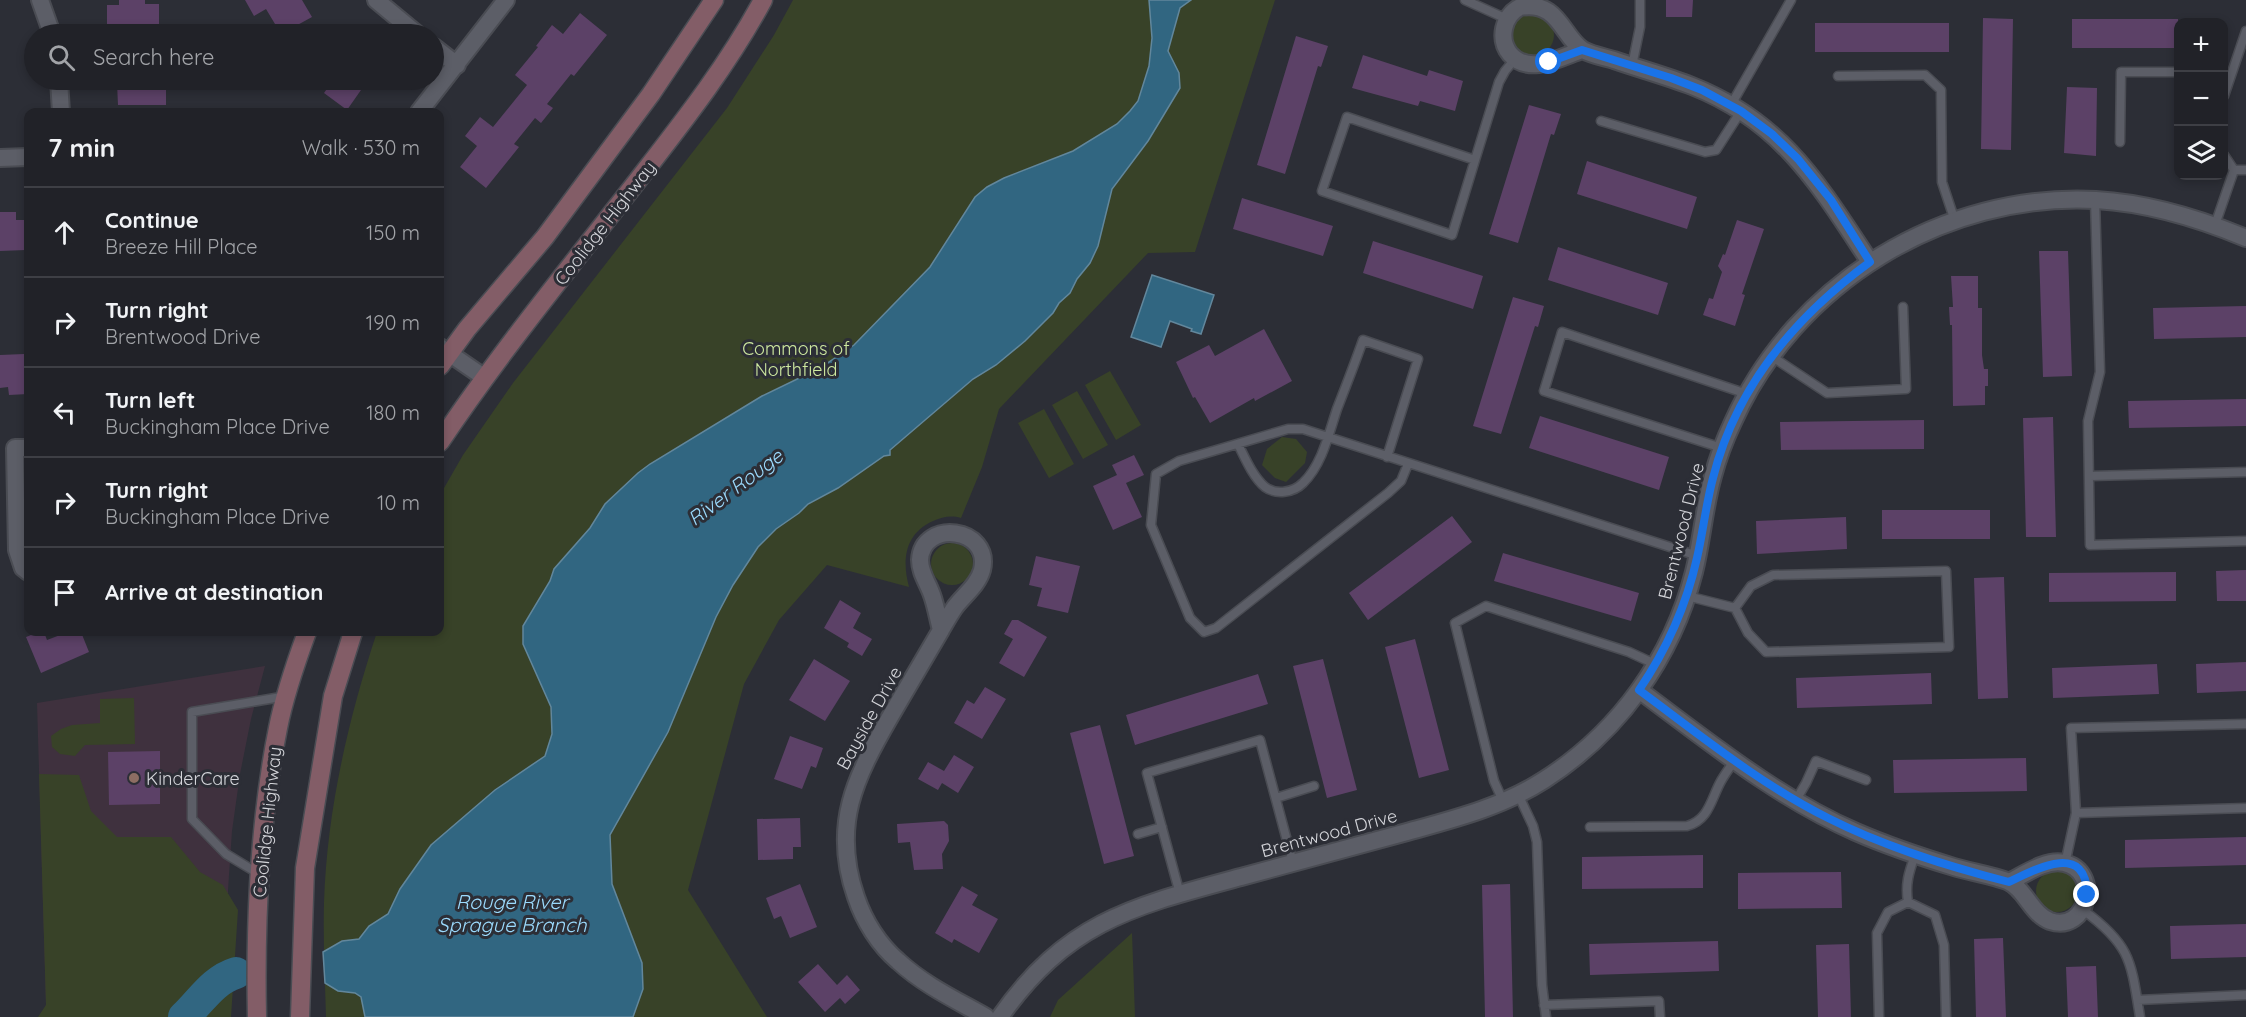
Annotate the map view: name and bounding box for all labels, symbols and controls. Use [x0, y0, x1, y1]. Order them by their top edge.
map controls [2174, 18, 2228, 180]
button: + [2174, 18, 2228, 72]
search box [24, 24, 444, 90]
icon: search [45, 41, 78, 74]
text: Search here [93, 43, 214, 71]
route start [1535, 48, 1561, 74]
button: − [2174, 72, 2228, 126]
button: layers [2174, 126, 2228, 180]
text: 7 min [48, 131, 115, 164]
text: Walk · 530 m [302, 135, 420, 160]
street label: Coolidge Highway [549, 156, 661, 290]
text: Continue [105, 206, 199, 234]
icon: ahead [48, 216, 81, 249]
text: 150 m [366, 220, 420, 245]
text: Breeze Hill Place [105, 234, 258, 259]
text: Turn right [105, 296, 209, 324]
icon: right [48, 306, 81, 339]
text: 190 m [366, 310, 420, 335]
text: Brentwood Drive [105, 324, 261, 349]
park label: Commons of Northfield [742, 337, 850, 381]
text: Turn left [105, 386, 195, 414]
icon: left [48, 396, 81, 429]
text: 180 m [366, 400, 420, 425]
text: Buckingham Place Drive [105, 414, 330, 439]
water label: River Rouge [683, 443, 788, 531]
street label: Brentwood Drive [1653, 460, 1709, 602]
text: Turn right [105, 476, 209, 504]
icon: right [48, 486, 81, 519]
text: 10 m [377, 490, 420, 515]
text: Buckingham Place Drive [105, 504, 330, 529]
icon: arrive [48, 576, 81, 609]
text: Arrive at destination [105, 578, 323, 606]
street label: Bayside Drive [831, 662, 907, 774]
street label: Coolidge Highway [248, 746, 286, 898]
place label: KinderCare [146, 767, 240, 790]
marker: KinderCare [127, 771, 141, 785]
street label: Brentwood Drive [1258, 804, 1400, 862]
route end [2073, 881, 2099, 907]
water label: Rouge River Sprague Branch [437, 889, 587, 937]

